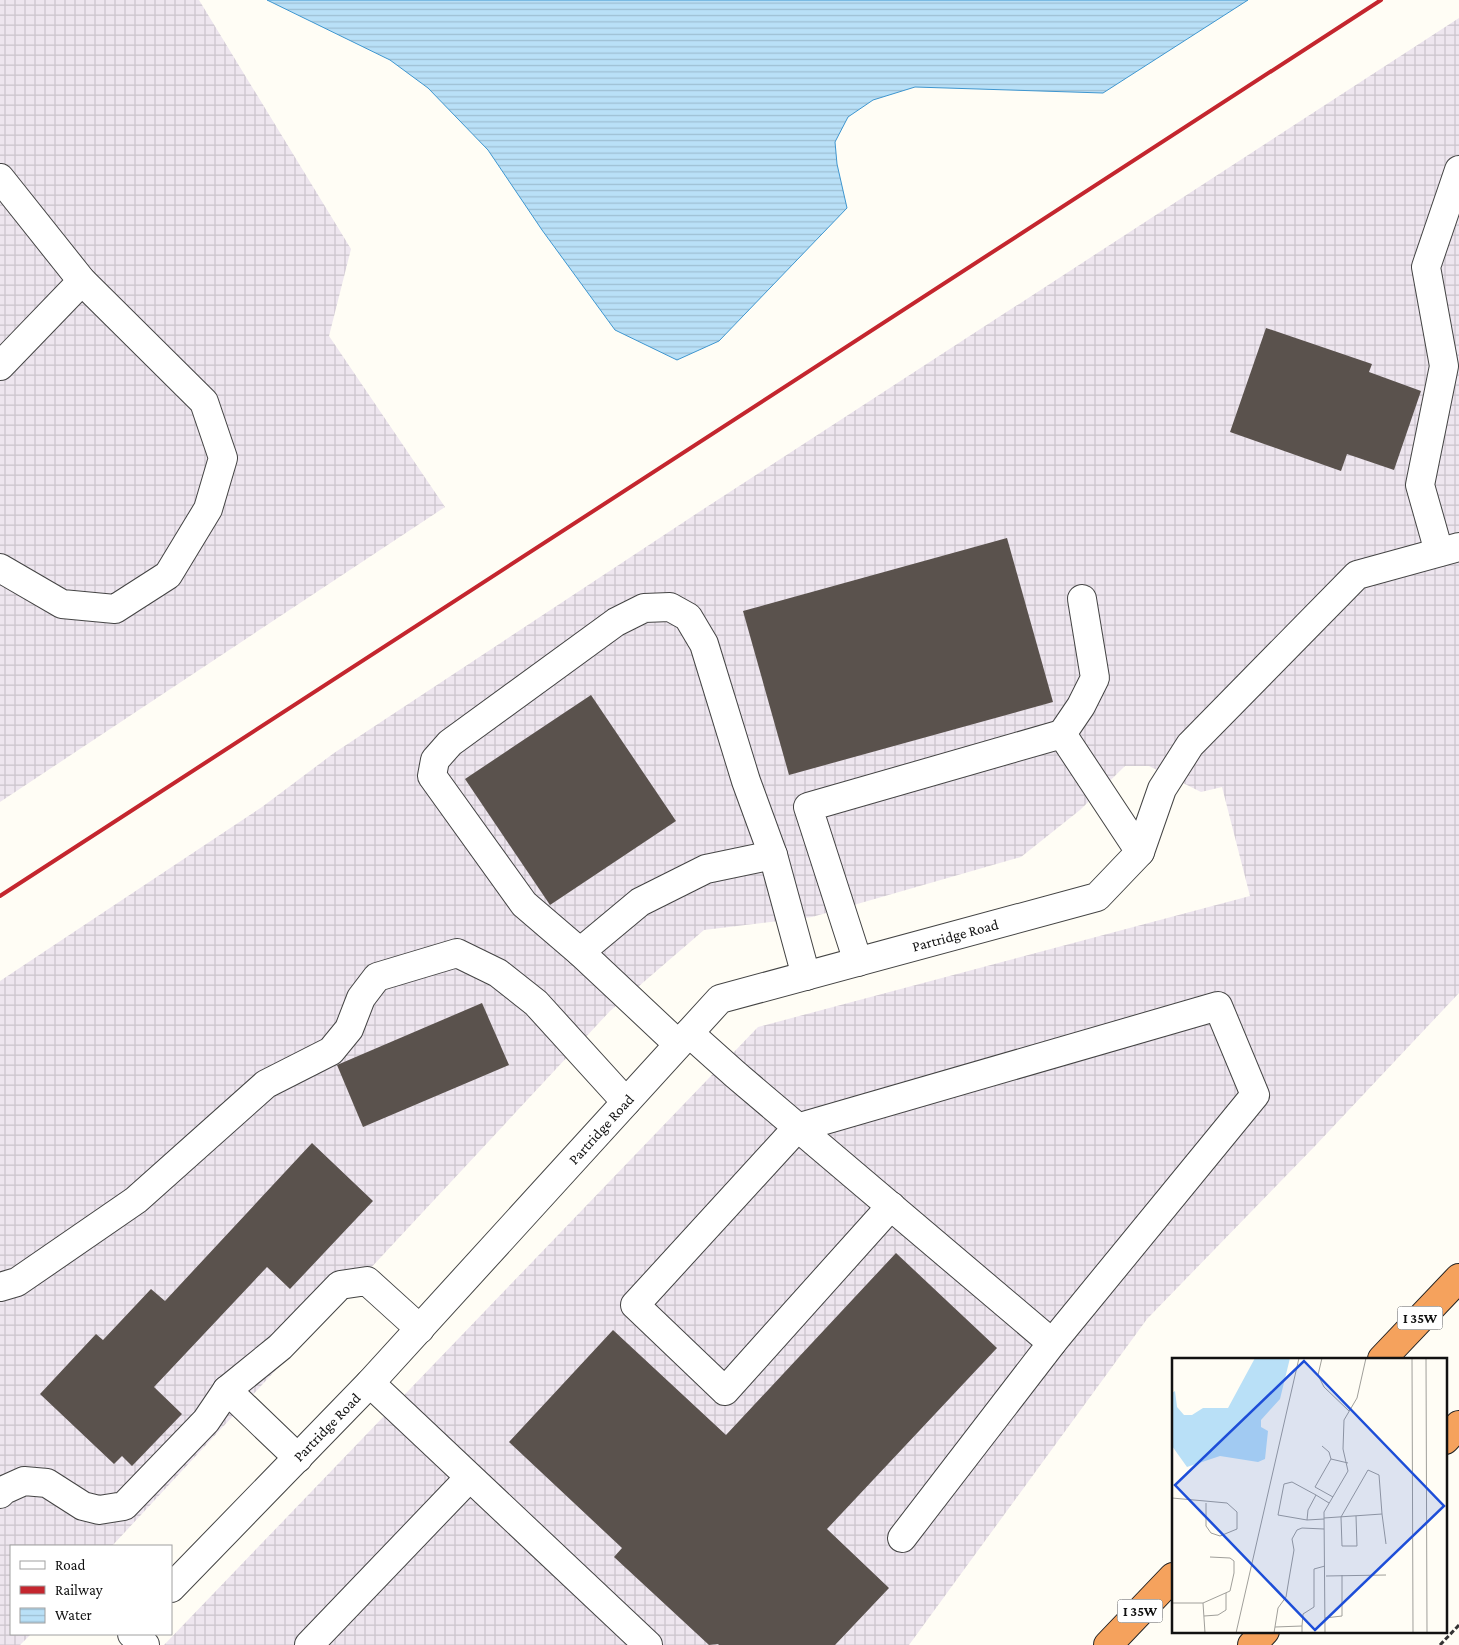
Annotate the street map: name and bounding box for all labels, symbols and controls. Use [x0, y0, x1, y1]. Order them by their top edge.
street label: Partridge Road [910, 916, 1000, 955]
street label: Partridge Road [565, 1091, 637, 1167]
road number: I 35W [1398, 1306, 1442, 1330]
inset map [1172, 1358, 1446, 1632]
street label: Partridge Road [290, 1390, 364, 1465]
legend [10, 1545, 172, 1635]
text: Road [55, 1557, 86, 1573]
text: Railway [55, 1582, 103, 1599]
road number: I 35W [1118, 1600, 1162, 1622]
text: Water [55, 1607, 92, 1623]

